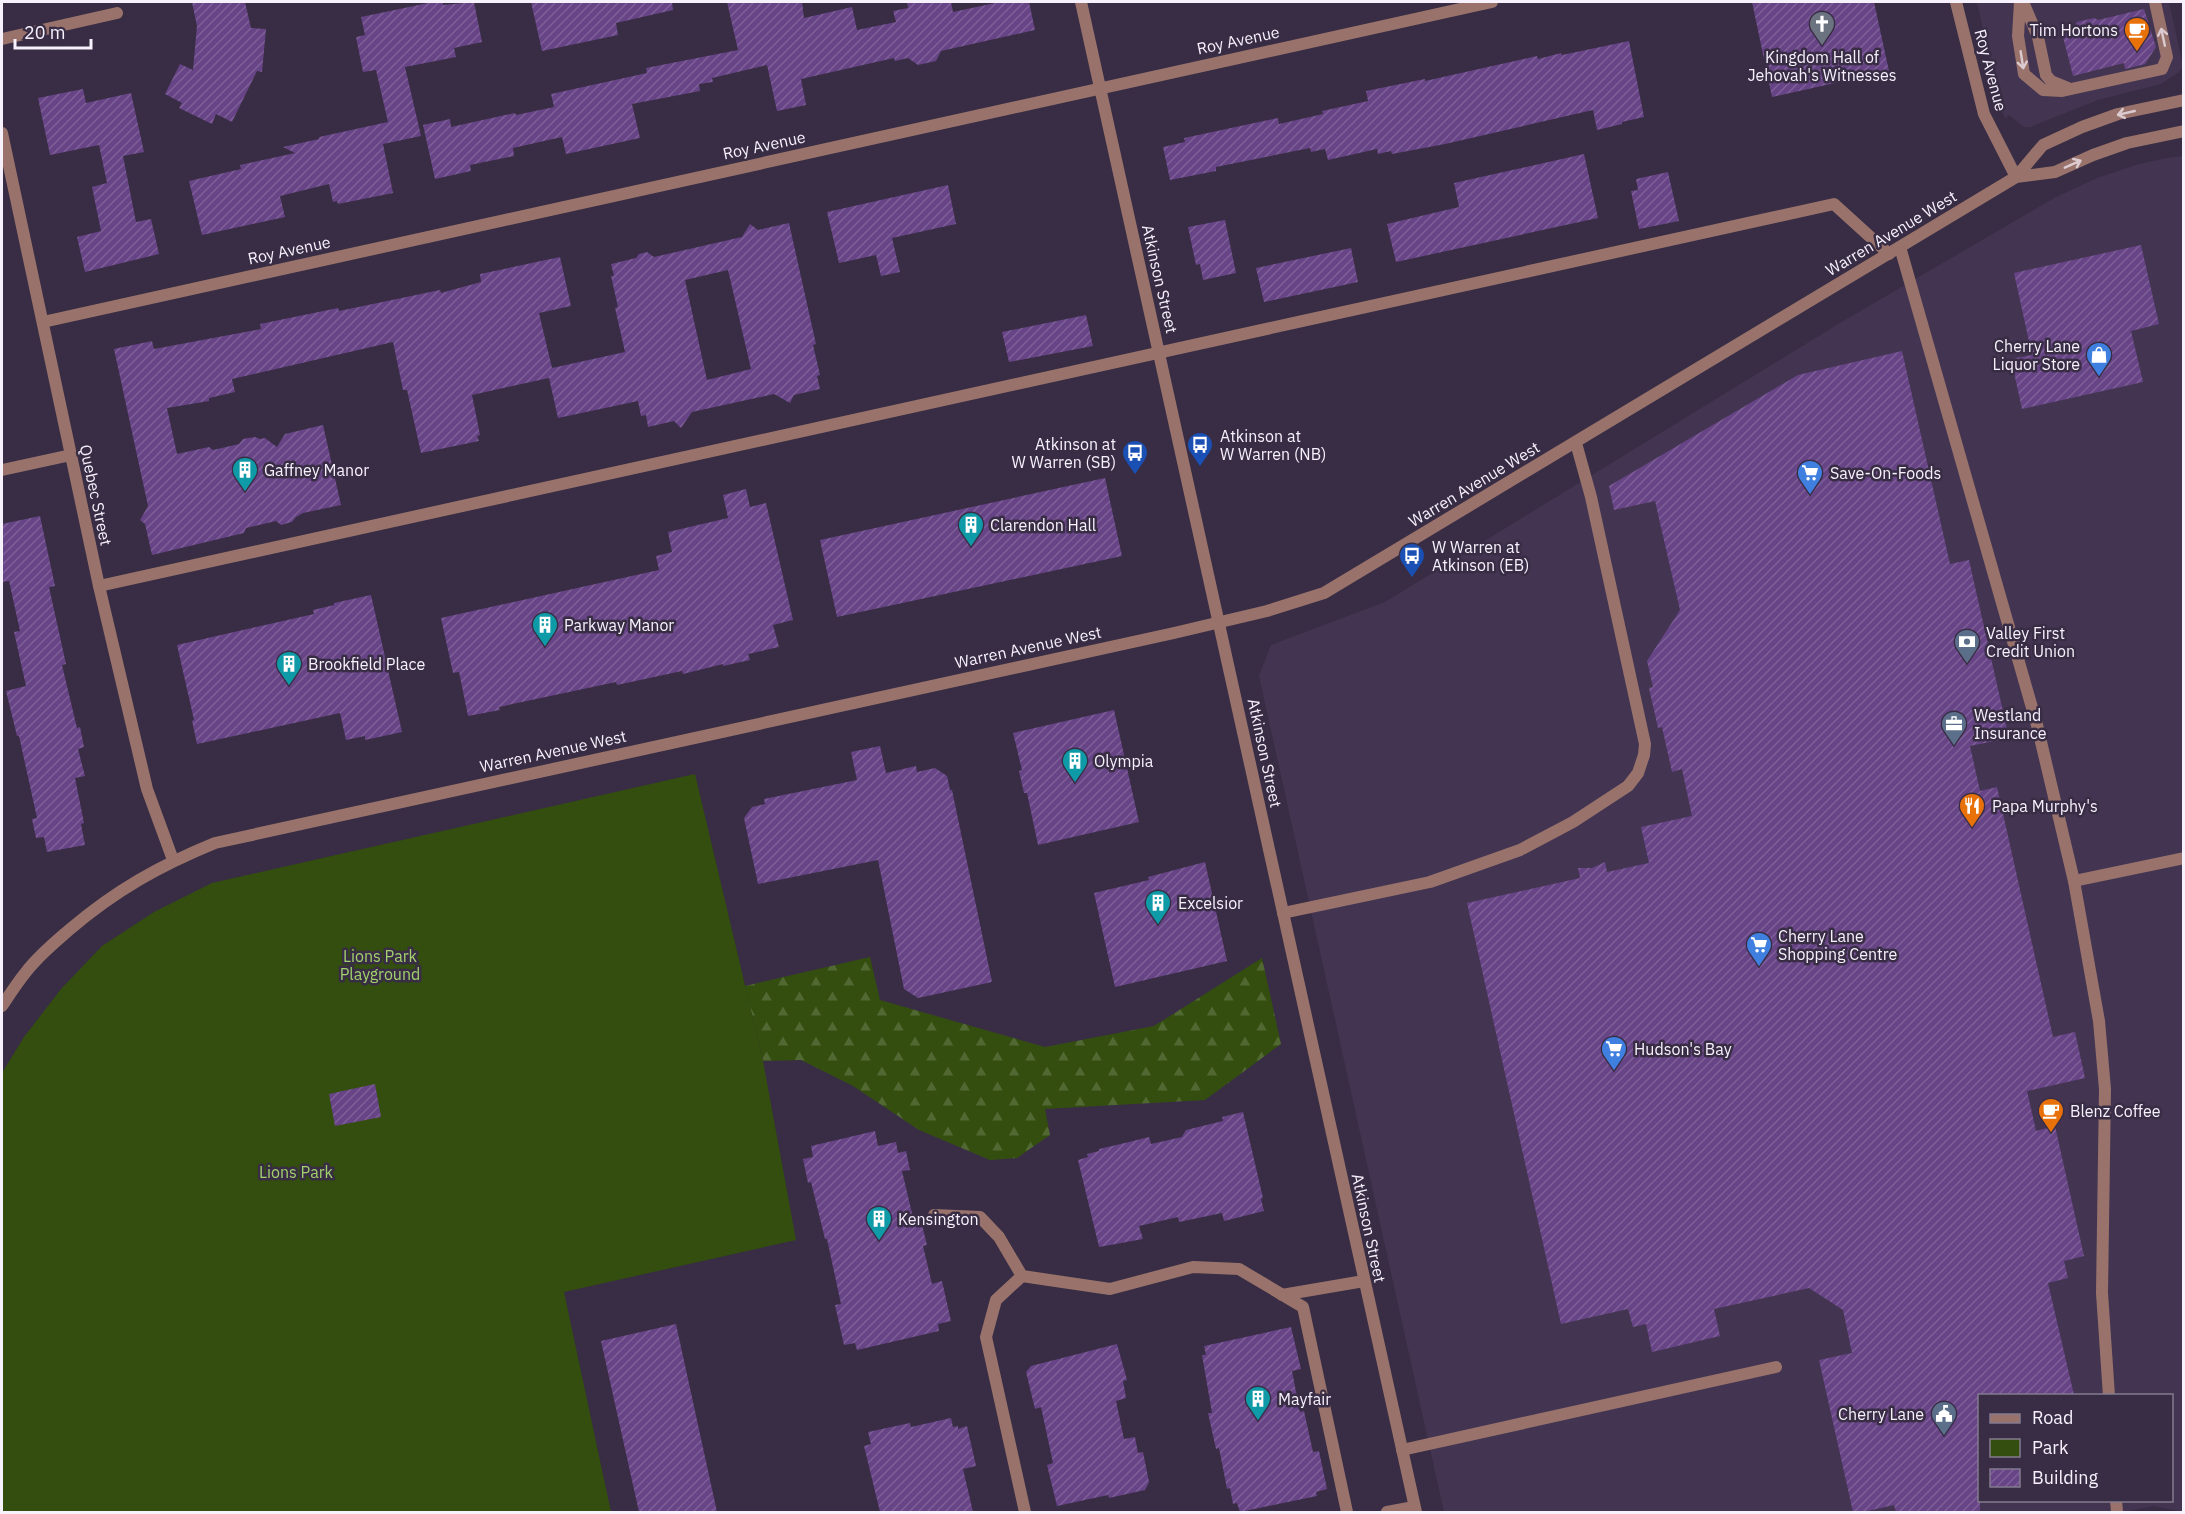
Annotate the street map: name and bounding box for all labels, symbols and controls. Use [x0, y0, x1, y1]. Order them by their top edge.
church icon: Kingdom Hall of Jehovah's Witnesses [1807, 9, 1837, 47]
scale bar [15, 12, 92, 50]
cafe icon: Tim Hortons [2122, 15, 2152, 53]
place label: Tim Hortons [2030, 20, 2118, 40]
text: 20 m [24, 21, 66, 44]
street label: Roy Avenue [1195, 21, 1281, 59]
street label: Roy Avenue [1970, 27, 2012, 113]
one-way arrow [2157, 27, 2168, 47]
place label: Kingdom Hall of Jehovah's Witnesses [1747, 47, 1897, 85]
one-way arrow [2016, 49, 2027, 69]
one-way arrow [2117, 107, 2136, 119]
street label: Roy Avenue [721, 126, 807, 164]
one-way arrow [2063, 158, 2082, 169]
street label: Warren Avenue West [1822, 186, 1960, 280]
street label: Atkinson Street [1138, 223, 1182, 335]
street label: Roy Avenue [246, 231, 332, 269]
place label: Cherry Lane Liquor Store [1993, 336, 2080, 374]
shop icon: Cherry Lane Liquor Store [2084, 340, 2114, 378]
place label: Atkinson at W Warren (NB) [1220, 426, 1326, 464]
bus stop icon: Atkinson at W Warren (NB) [1185, 430, 1215, 468]
place label: Atkinson at W Warren (SB) [1012, 434, 1116, 472]
street label: Warren Avenue West [1405, 437, 1543, 531]
bus stop icon: Atkinson at W Warren (SB) [1120, 438, 1150, 476]
street label: Quebec Street [76, 443, 116, 547]
building icon: Gaffney Manor [230, 455, 260, 493]
supermarket icon: Save-On-Foods [1795, 458, 1825, 496]
place label: Gaffney Manor [264, 460, 369, 480]
place label: Save-On-Foods [1830, 463, 1941, 483]
building icon: Clarendon Hall [956, 510, 986, 548]
place label: Clarendon Hall [990, 515, 1096, 535]
place label: W Warren at Atkinson (EB) [1432, 537, 1529, 575]
bus stop icon: W Warren at Atkinson (EB) [1397, 541, 1427, 579]
building icon: Parkway Manor [530, 610, 560, 648]
place label: Parkway Manor [564, 615, 674, 635]
street label: Warren Avenue West [953, 622, 1103, 672]
place label: Valley First Credit Union [1986, 623, 2075, 661]
bank icon: Valley First Credit Union [1952, 627, 1982, 665]
building icon: Brookfield Place [274, 649, 304, 687]
place label: Brookfield Place [308, 654, 425, 674]
street label: Atkinson Street [1244, 697, 1286, 809]
place label: Westland Insurance [1974, 705, 2047, 743]
office icon: Westland Insurance [1939, 709, 1969, 747]
street label: Warren Avenue West [478, 726, 628, 776]
building icon: Olympia [1060, 746, 1090, 784]
place label: Olympia [1094, 751, 1154, 771]
restaurant icon: Papa Murphy's [1957, 791, 1987, 829]
place label: Papa Murphy's [1992, 796, 2098, 816]
building icon: Excelsior [1143, 888, 1173, 926]
place label: Excelsior [1178, 893, 1243, 913]
place label: Cherry Lane Shopping Centre [1778, 926, 1897, 964]
supermarket icon: Cherry Lane Shopping Centre [1744, 930, 1774, 968]
park label: Lions Park Playground [340, 946, 420, 984]
supermarket icon: Hudson's Bay [1599, 1034, 1629, 1072]
place label: Hudson's Bay [1634, 1039, 1732, 1059]
cafe icon: Blenz Coffee [2036, 1096, 2066, 1134]
place label: Blenz Coffee [2070, 1101, 2161, 1121]
park label: Lions Park [259, 1162, 334, 1182]
street label: Atkinson Street [1348, 1172, 1390, 1284]
building icon: Kensington [864, 1204, 894, 1242]
place label: Kensington [898, 1209, 979, 1229]
building icon: Mayfair [1243, 1384, 1273, 1422]
place label: Mayfair [1278, 1389, 1331, 1409]
legend [1978, 1394, 2173, 1502]
public building icon: Cherry Lane [1929, 1399, 1959, 1437]
place label: Cherry Lane [1838, 1404, 1924, 1424]
text: Road [2032, 1406, 2073, 1429]
text: Park [2032, 1436, 2069, 1459]
text: Building [2032, 1466, 2099, 1489]

